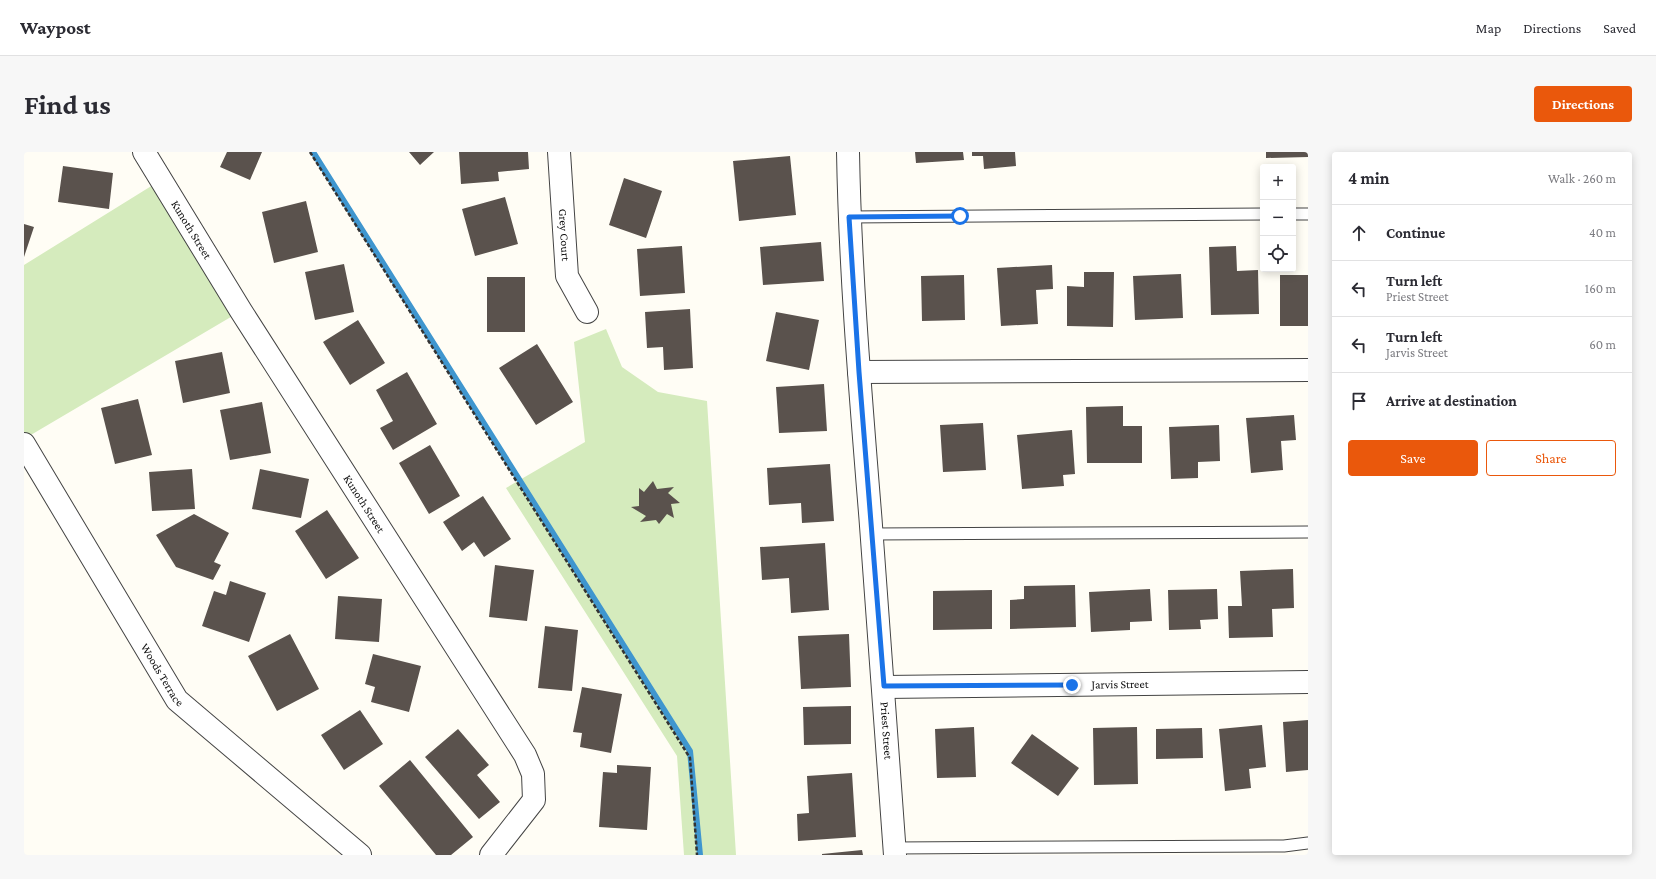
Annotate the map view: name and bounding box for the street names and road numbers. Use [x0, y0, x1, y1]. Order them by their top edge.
street label: Kunoth Street [168, 198, 215, 263]
street label: Grey Court [556, 208, 573, 262]
street label: Kunoth Street [340, 472, 389, 536]
street label: Woods Terrace [138, 641, 186, 709]
street label: Jarvis Street [1090, 677, 1150, 692]
street label: Priest Street [877, 701, 896, 761]

